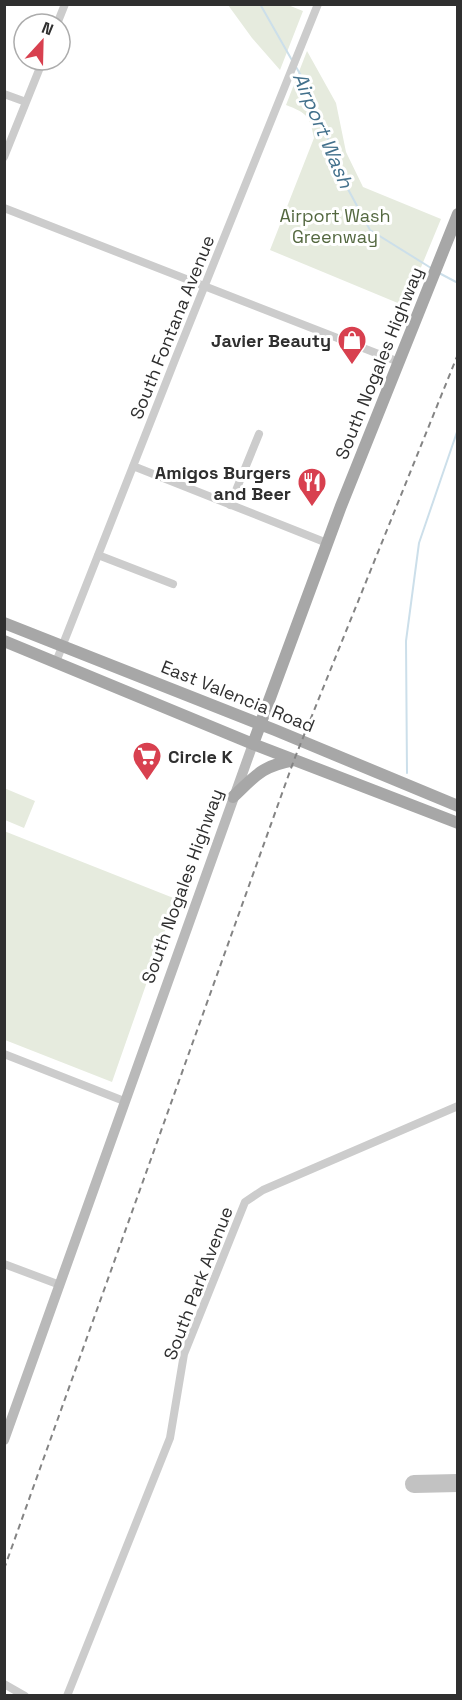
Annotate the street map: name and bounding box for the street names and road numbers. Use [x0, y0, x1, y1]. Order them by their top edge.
street label: South Fontana Avenue [125, 232, 219, 422]
street label: South Nogales Highway [330, 263, 428, 463]
street label: East Valencia Road [158, 655, 318, 737]
street label: South Nogales Highway [136, 786, 228, 986]
street label: South Park Avenue [158, 1203, 238, 1363]

